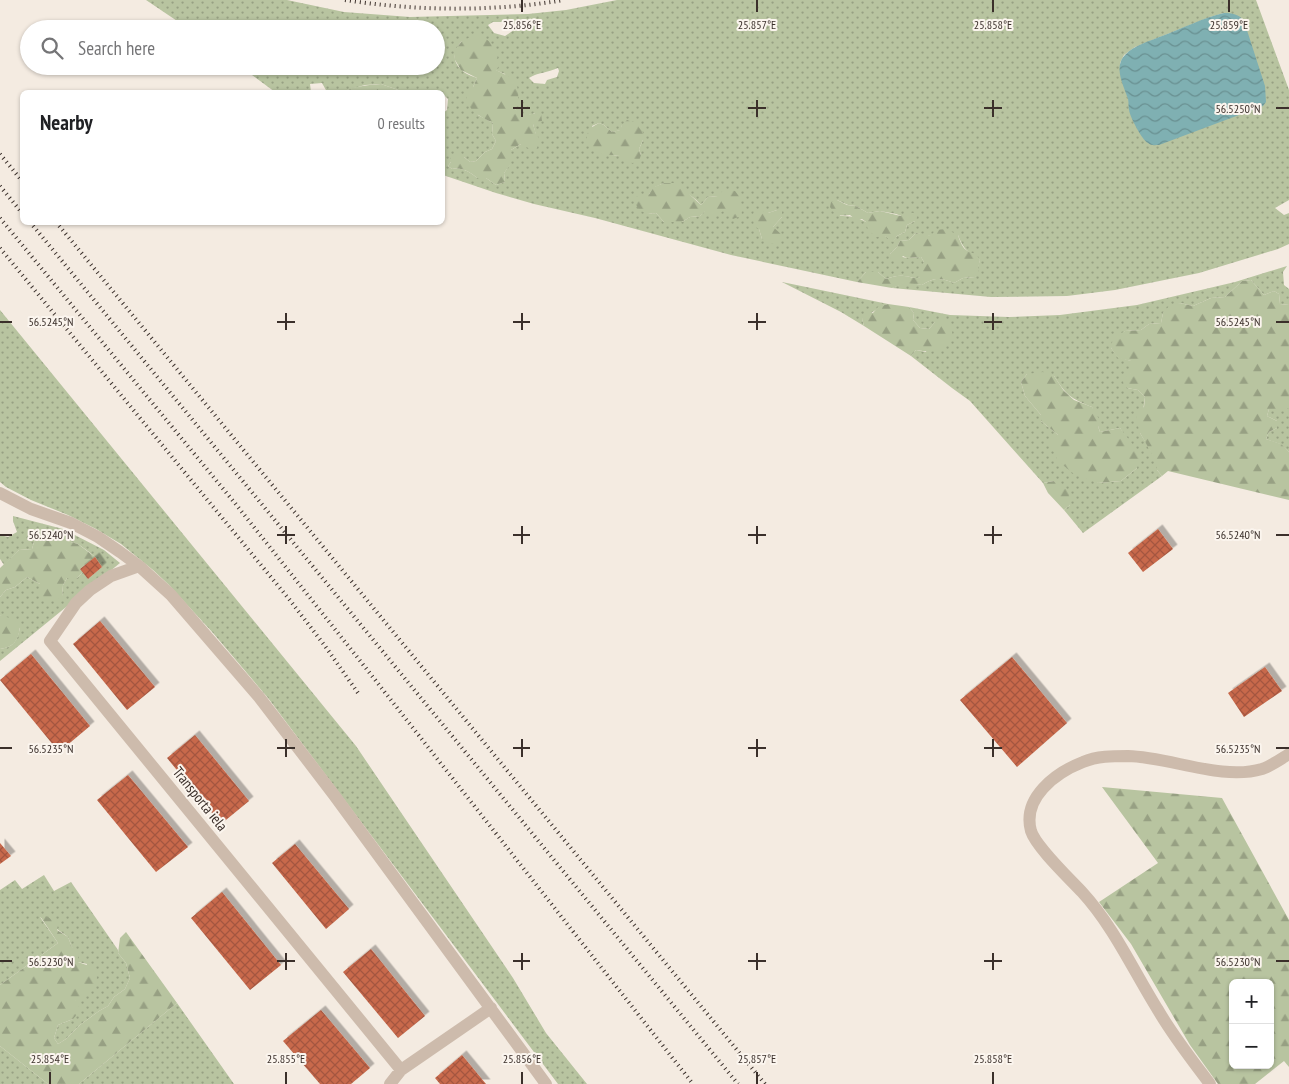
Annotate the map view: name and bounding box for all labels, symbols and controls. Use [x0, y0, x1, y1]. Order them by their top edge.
text: 25.856°E [503, 17, 541, 32]
text: 25.857°E [738, 17, 776, 32]
text: 25.858°E [974, 17, 1012, 32]
text: 25.859°E [1210, 17, 1248, 32]
search box [20, 20, 445, 75]
icon: search [38, 34, 66, 62]
text: Search here [78, 36, 155, 60]
text: 56.5250°N [1215, 101, 1261, 116]
text: Nearby [40, 109, 93, 136]
text: 0 results [378, 113, 425, 133]
text: 56.5245°N [28, 314, 74, 329]
text: 56.5245°N [1215, 314, 1261, 329]
text: 56.5240°N [28, 527, 74, 542]
text: 56.5240°N [1215, 527, 1261, 542]
text: 56.5235°N [28, 741, 74, 756]
text: 56.5235°N [1215, 741, 1261, 756]
street label: Transporta iela [169, 763, 232, 835]
text: 56.5230°N [28, 954, 74, 969]
text: 56.5230°N [1215, 954, 1261, 969]
map controls [1229, 979, 1274, 1069]
button: + [1229, 979, 1274, 1024]
button: − [1229, 1024, 1274, 1069]
text: 25.854°E [31, 1051, 69, 1066]
text: 25.855°E [267, 1051, 305, 1066]
text: 25.856°E [503, 1051, 541, 1066]
text: 25.857°E [738, 1051, 776, 1066]
text: 25.858°E [974, 1051, 1012, 1066]

